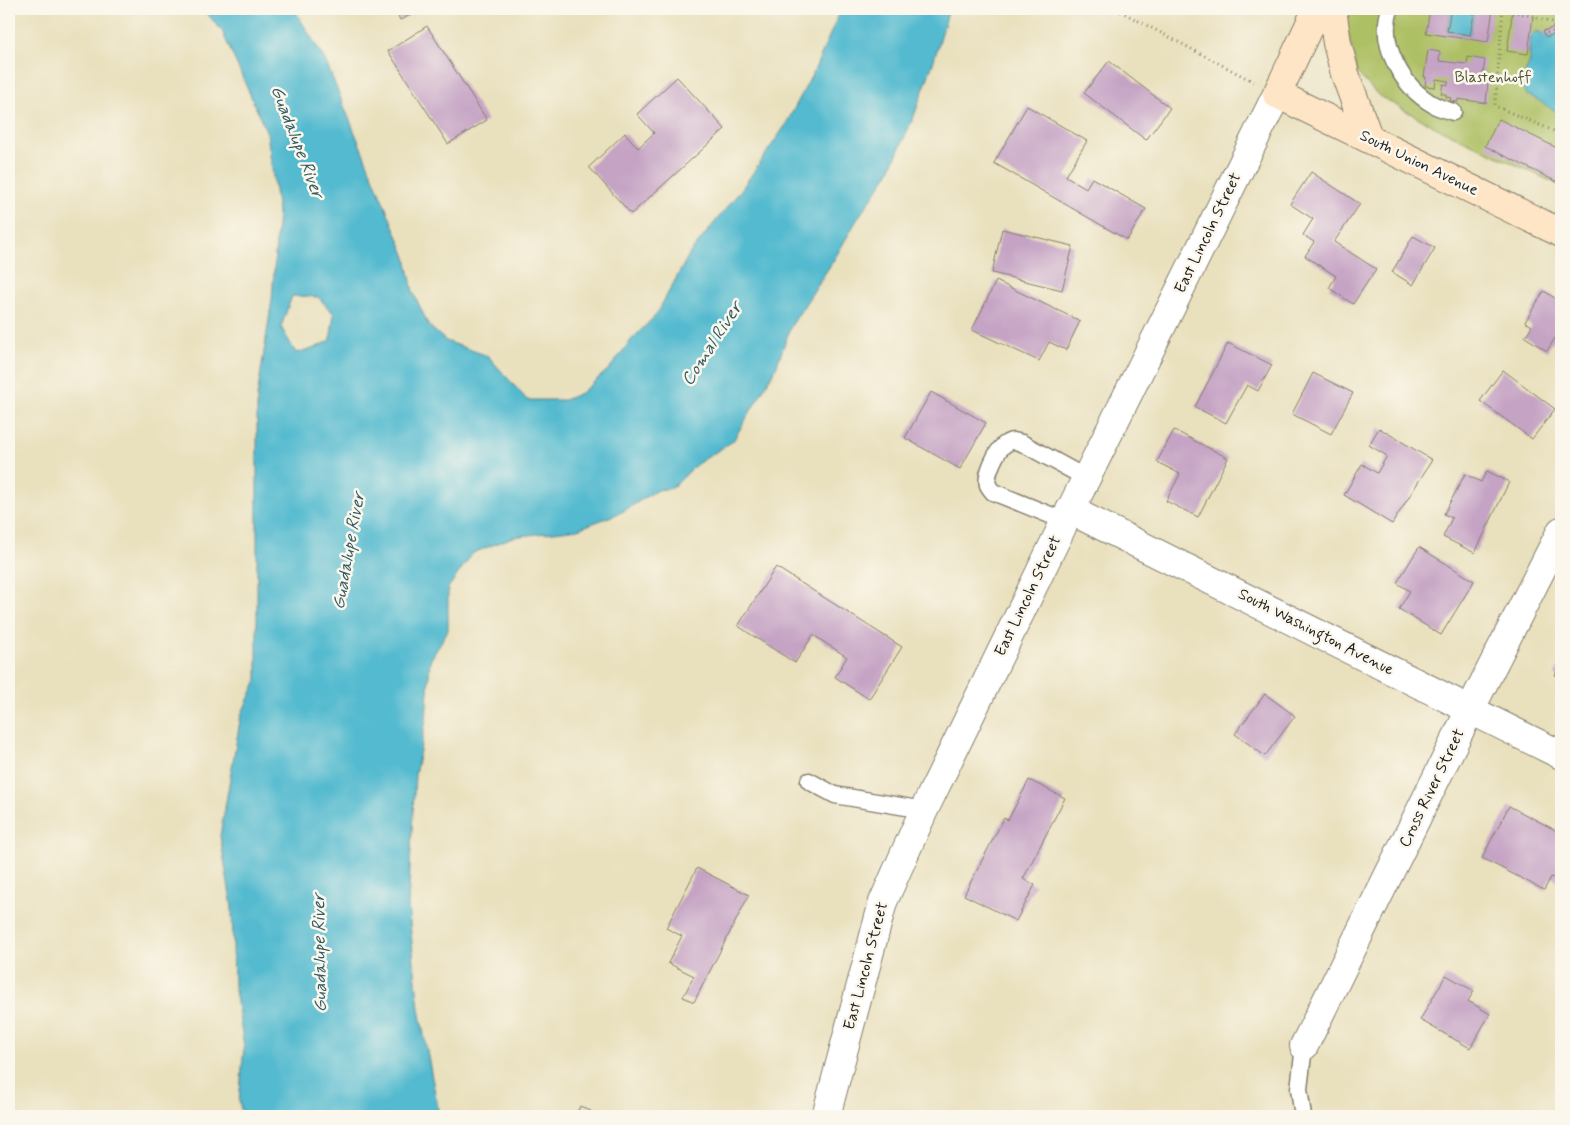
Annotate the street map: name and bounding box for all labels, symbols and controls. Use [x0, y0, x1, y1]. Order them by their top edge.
park label: Blastenhoff [1454, 67, 1532, 88]
water label: Guadalupe River [265, 82, 330, 204]
street label: South Union Avenue [1356, 125, 1482, 201]
street label: East Lincoln Street [1170, 169, 1247, 297]
water label: Comal River [676, 295, 750, 391]
water label: Guadalupe River [327, 488, 372, 612]
street label: East Lincoln Street [990, 532, 1067, 660]
street label: South Washington Avenue [1234, 584, 1398, 682]
street label: Cross River Street [1394, 725, 1470, 851]
water label: Guadalupe River [307, 891, 333, 1013]
street label: East Lincoln Street [839, 899, 893, 1032]

